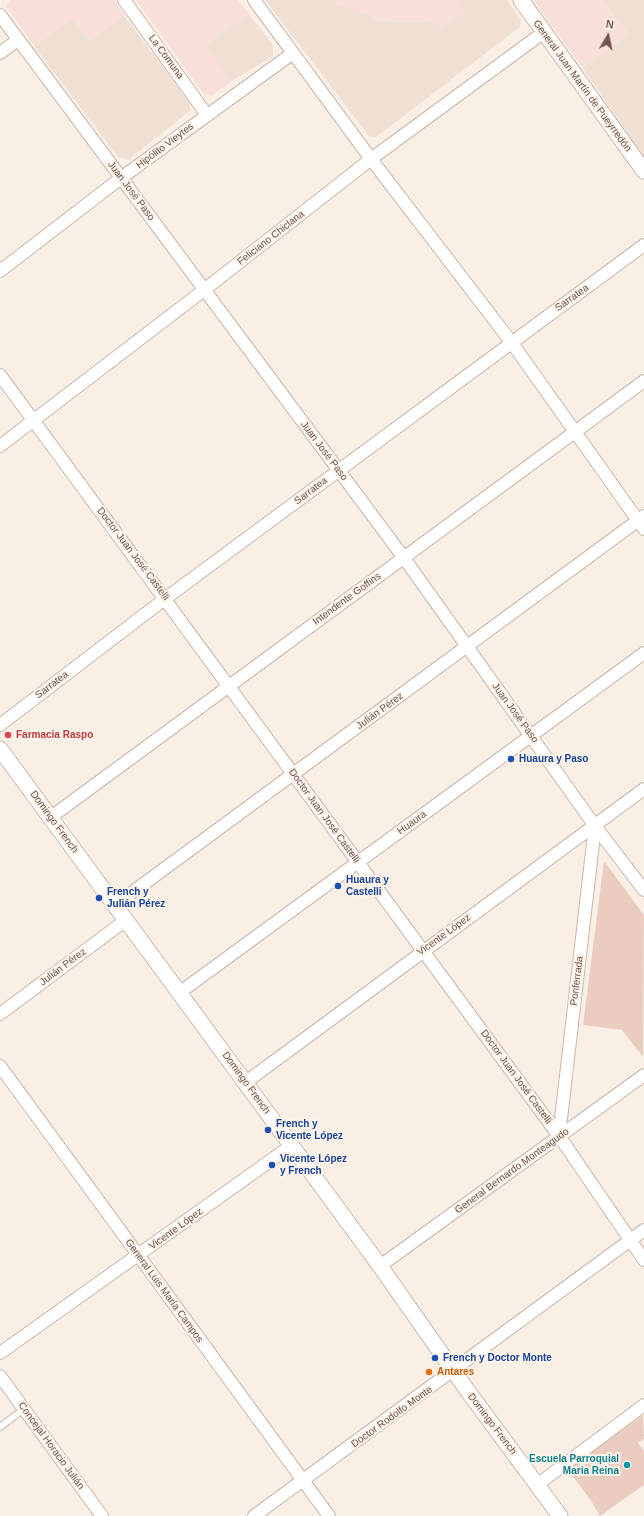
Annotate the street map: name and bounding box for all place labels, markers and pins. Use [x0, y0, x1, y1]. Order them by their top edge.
place label: Farmacia Raspo [16, 729, 93, 741]
marker: Farmacia Raspo [3, 730, 13, 740]
place label: Huaura y Paso [519, 753, 588, 765]
marker: Huaura y Paso [506, 754, 516, 764]
place label: Huaura y Castelli [346, 874, 389, 898]
marker: Huaura y Castelli [333, 881, 343, 891]
place label: French y Julián Pérez [107, 886, 165, 910]
marker: French y Julián Pérez [94, 893, 104, 903]
place label: French y Vicente López [276, 1118, 343, 1142]
marker: French y Vicente López [263, 1125, 273, 1135]
place label: Vicente López y French [280, 1153, 347, 1176]
marker: Vicente López y French [267, 1160, 277, 1170]
place label: French y Doctor Monte [443, 1352, 552, 1364]
marker: French y Doctor Monte [430, 1353, 440, 1363]
place label: Antares [437, 1366, 474, 1378]
marker: Antares [424, 1367, 434, 1377]
place label: Escuela Parroquial Maria Reina [529, 1453, 619, 1476]
marker: Escuela Parroquial Maria Reina [622, 1460, 632, 1470]

